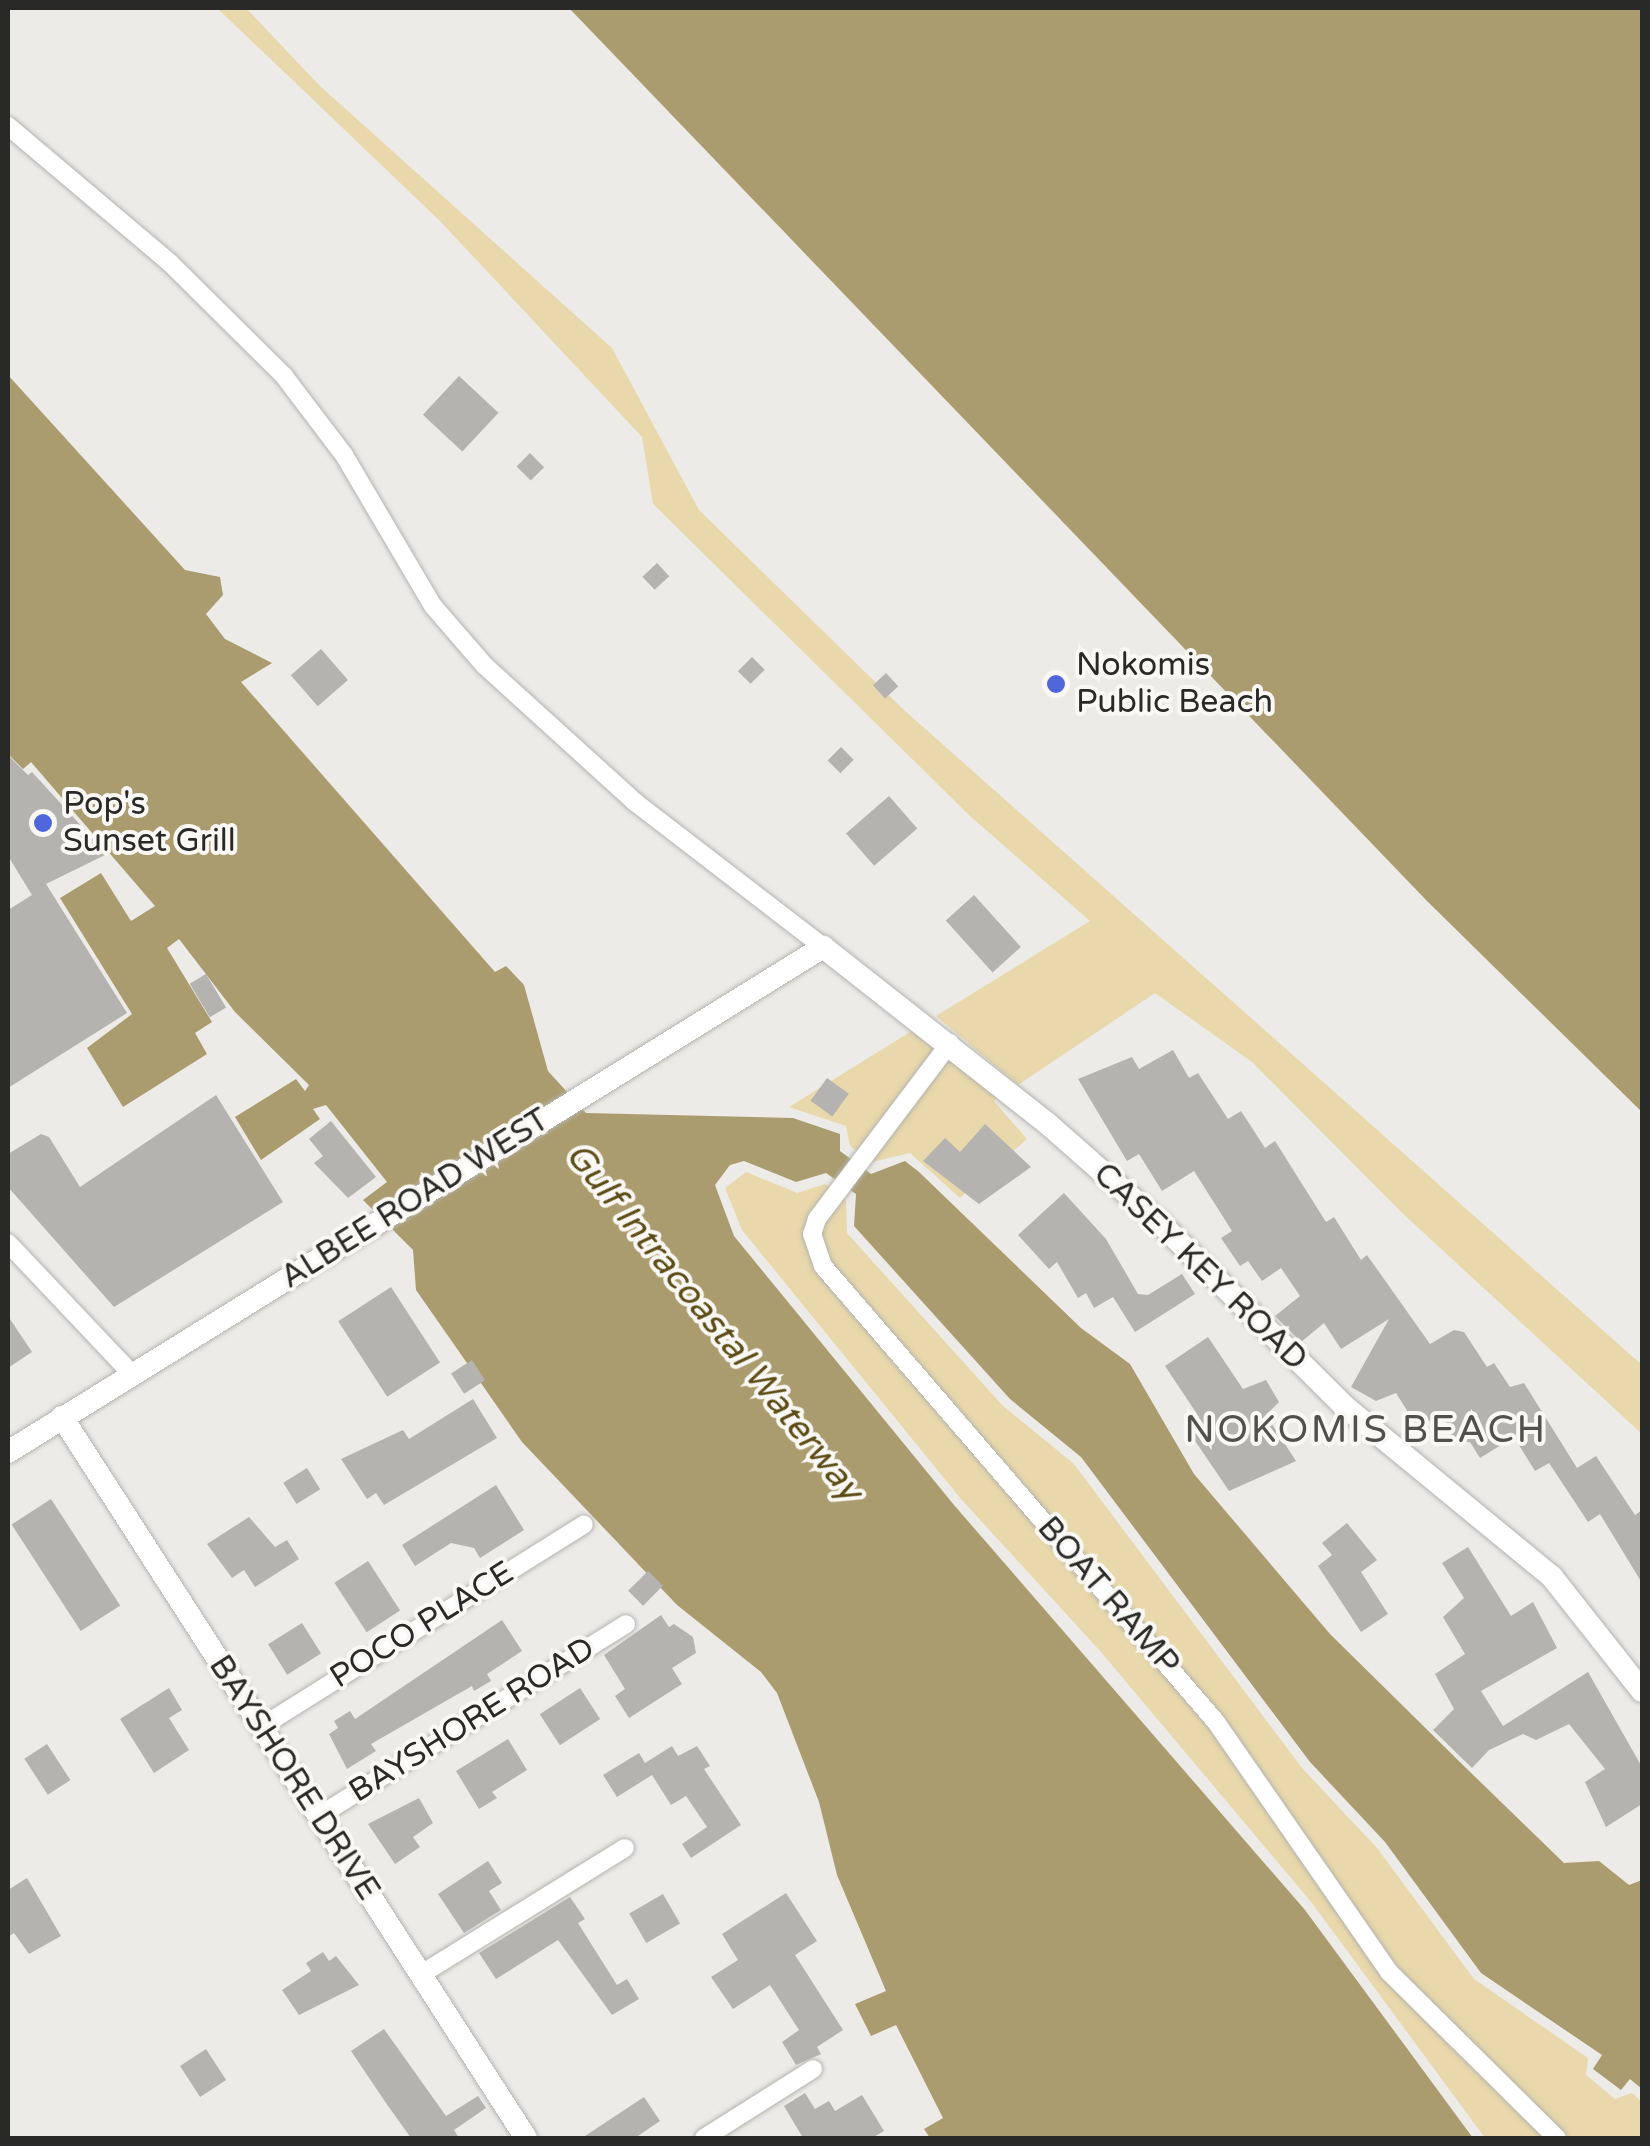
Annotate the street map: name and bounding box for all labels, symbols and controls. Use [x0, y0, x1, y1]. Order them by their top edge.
place label: Nokomis Public Beach [1076, 647, 1273, 722]
marker: Nokomis Public Beach [1045, 673, 1067, 695]
place label: Pop's Sunset Grill [63, 786, 236, 861]
marker: Pop's Sunset Grill [32, 812, 54, 834]
street label: ALBEE ROAD WEST [274, 1101, 556, 1297]
water label: Gulf Intracoastal Waterway [557, 1135, 871, 1509]
street label: CASEY KEY ROAD [1085, 1155, 1315, 1379]
district label: NOKOMIS BEACH [1184, 1408, 1548, 1454]
street label: BOAT RAMP [1029, 1509, 1187, 1683]
street label: POCO PLACE [323, 1553, 521, 1697]
street label: BAYSHORE ROAD [342, 1629, 602, 1811]
street label: BAYSHORE DRIVE [200, 1648, 388, 1908]

